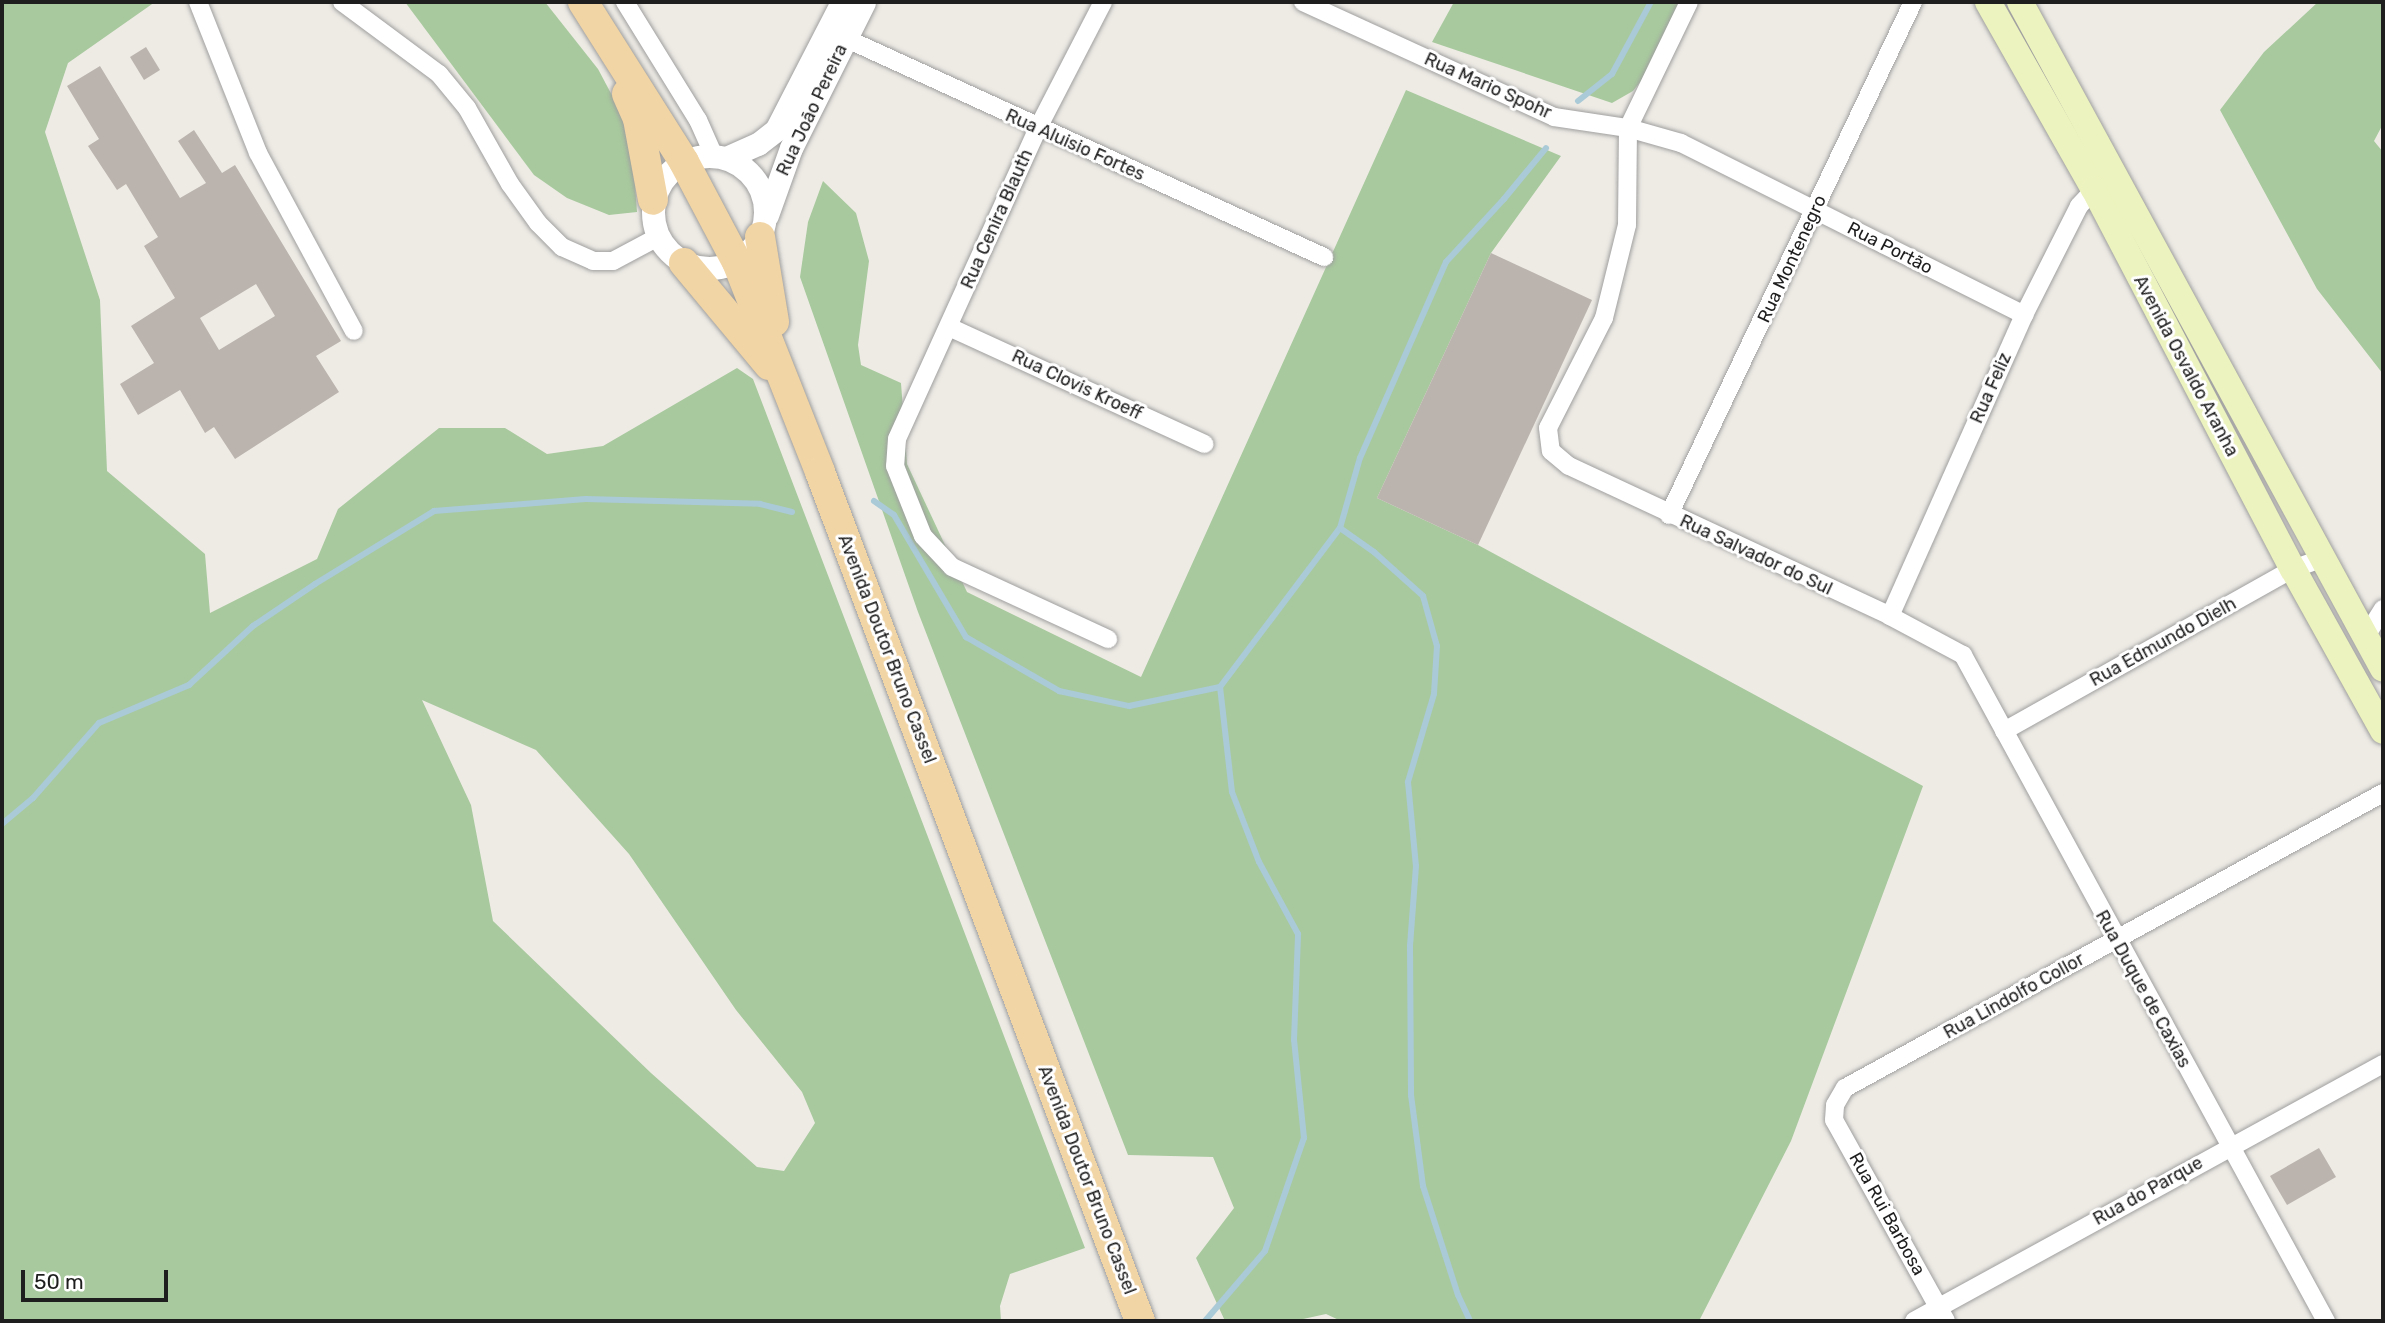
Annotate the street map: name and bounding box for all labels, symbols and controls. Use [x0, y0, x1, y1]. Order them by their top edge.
street label: Rua João Pereira [772, 41, 852, 179]
street label: Rua Mario Spohr [1421, 48, 1555, 124]
street label: Rua Aluisio Fortes [1002, 104, 1148, 186]
street label: Rua Cenira Blauth [957, 146, 1037, 292]
street label: Rua Montenegro [1753, 192, 1831, 326]
street label: Rua Portão [1844, 217, 1936, 279]
street label: Avenida Osvaldo Aranha [2129, 272, 2243, 460]
street label: Rua Clovis Kroeff [1008, 345, 1146, 425]
street label: Rua Feliz [1966, 349, 2016, 427]
street label: Rua Salvador do Sul [1676, 510, 1836, 600]
street label: Avenida Doutor Bruno Cassel [833, 531, 941, 767]
street label: Rua Edmundo Dielh [2086, 593, 2240, 691]
street label: Rua Duque de Caxias [2091, 907, 2195, 1071]
street label: Rua Lindolfo Collor [1940, 948, 2088, 1044]
street label: Avenida Doutor Bruno Cassel [1033, 1062, 1141, 1298]
street label: Rua Rui Barbosa [1844, 1149, 1930, 1279]
street label: Rua do Parque [2089, 1152, 2207, 1230]
scale bar [24, 1256, 172, 1300]
text: 50 m [34, 1269, 84, 1294]

